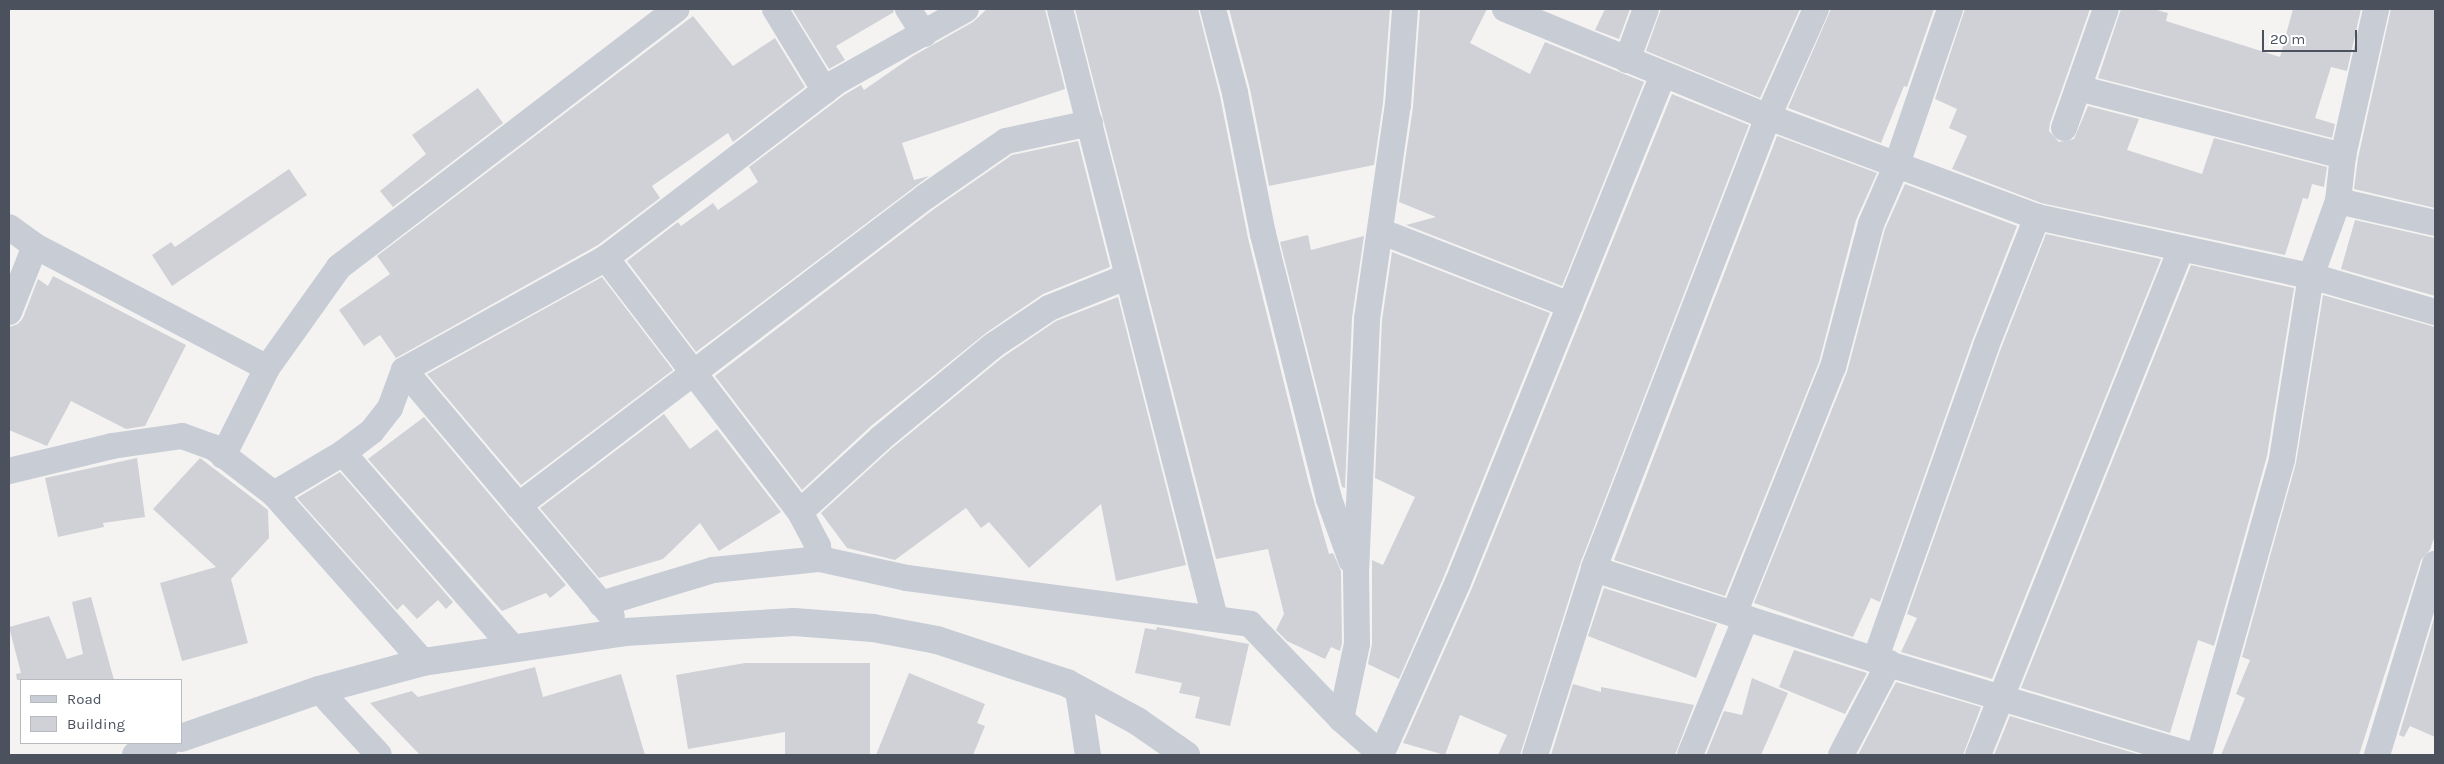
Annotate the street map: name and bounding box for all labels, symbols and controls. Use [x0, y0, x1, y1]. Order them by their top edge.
scale bar [2264, 20, 2359, 52]
text: 20 m [2270, 30, 2305, 48]
legend [20, 679, 182, 744]
text: Road [67, 690, 102, 708]
text: Building [67, 715, 125, 733]

